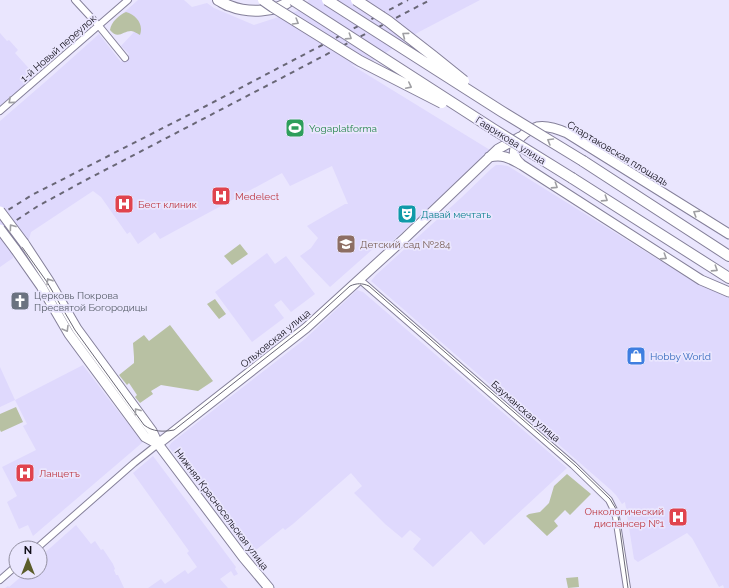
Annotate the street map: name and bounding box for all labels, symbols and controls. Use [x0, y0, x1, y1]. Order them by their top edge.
street label: 1-й Новый переулок [18, 13, 98, 84]
one-way arrow [292, 17, 299, 24]
one-way arrow [345, 32, 352, 39]
one-way arrow [403, 32, 410, 39]
one-way arrow [404, 81, 412, 89]
one-way arrow [8, 97, 16, 104]
street label: Гаврикова улица [474, 114, 548, 166]
sports icon: Yogaplatforma [284, 117, 306, 139]
street label: Спартаковская площадь [565, 119, 670, 188]
place label: Yogaplatforma [309, 123, 377, 134]
one-way arrow [547, 138, 554, 145]
one-way arrow [551, 181, 558, 189]
hospital icon: Medelect [210, 185, 232, 207]
place label: Medelect [235, 191, 280, 202]
hospital icon: Бест клиник [113, 193, 135, 215]
one-way arrow [601, 194, 608, 202]
place label: Бест клиник [138, 199, 197, 210]
theatre icon: Давай мечтать [396, 203, 418, 225]
place label: Давай мечтать [421, 209, 491, 220]
one-way arrow [693, 211, 700, 218]
one-way arrow [10, 225, 17, 232]
school or university icon: Детский сад №284 [335, 233, 357, 255]
place label: Детский сад №284 [360, 239, 451, 250]
one-way arrow [660, 252, 667, 259]
one-way arrow [711, 264, 718, 272]
one-way arrow [46, 278, 53, 285]
church icon: Церковь Покрова Пресвятой Богородицы [9, 290, 31, 312]
place label: Церковь Покрова Пресвятой Богородицы [34, 290, 148, 313]
street label: Ольховская улица [238, 307, 312, 370]
one-way arrow [62, 325, 69, 332]
shop icon: Hobby World [625, 345, 647, 367]
place label: Hobby World [650, 351, 711, 362]
street label: Бауманская улица [489, 379, 562, 444]
one-way arrow [135, 409, 142, 416]
street label: Нижняя Красносельская улица [172, 447, 271, 572]
hospital icon: Ланцетъ [14, 462, 36, 484]
place label: Ланцетъ [39, 468, 80, 479]
place label: Онкологический диспансер №1 [585, 506, 665, 529]
hospital icon: Онкологический диспансер №1 [667, 506, 689, 528]
north arrow [8, 540, 48, 580]
text: N [24, 544, 32, 557]

